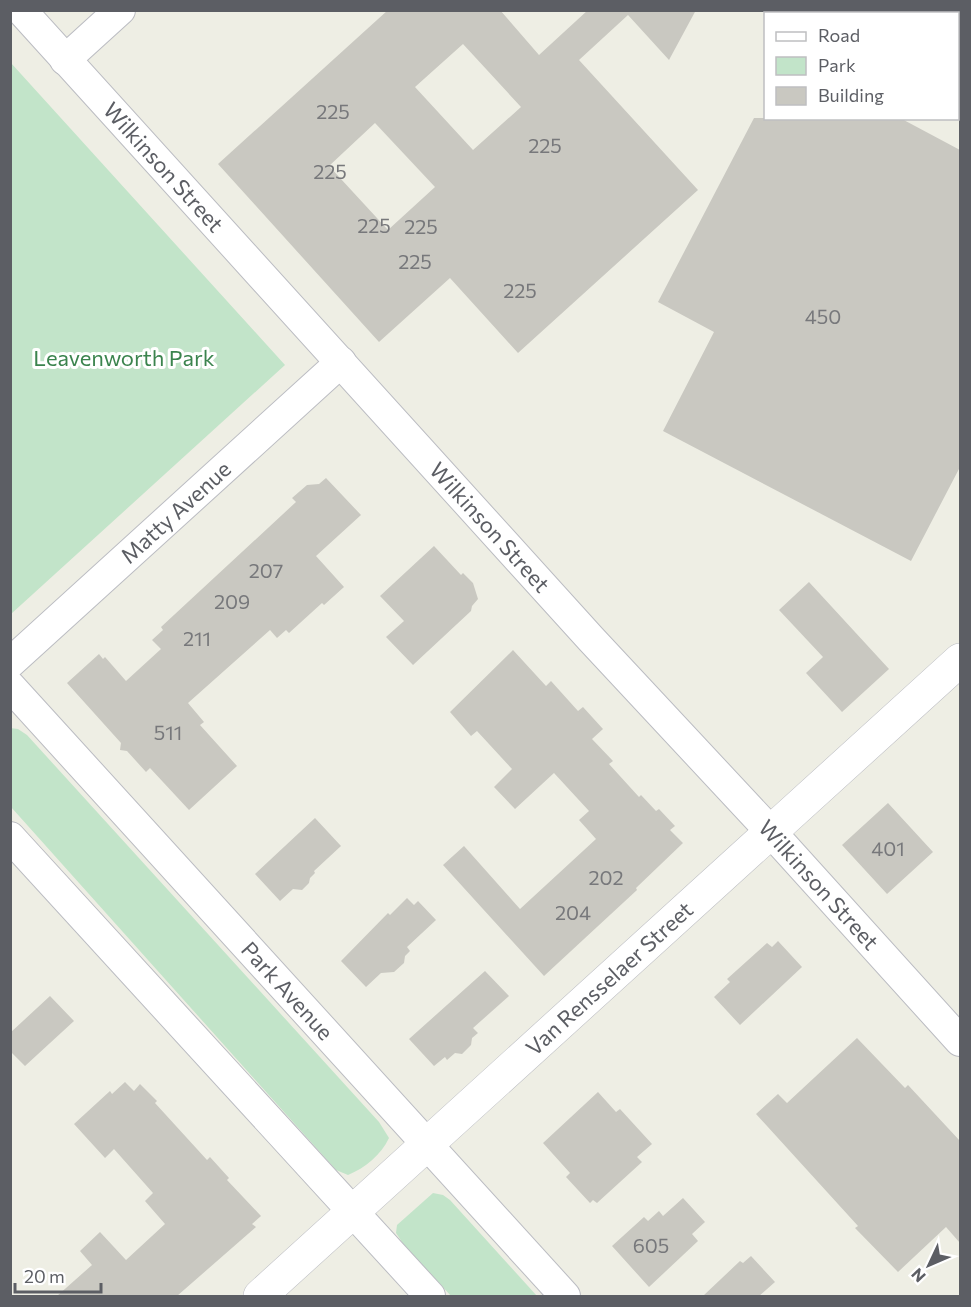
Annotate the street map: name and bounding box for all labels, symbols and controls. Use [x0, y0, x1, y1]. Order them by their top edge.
legend [764, 12, 959, 120]
text: Road [818, 24, 860, 46]
text: Park [818, 54, 856, 76]
text: Building [818, 84, 884, 106]
street label: Wilkinson Street [98, 96, 230, 237]
house number: 225 [316, 99, 350, 123]
house number: 225 [528, 133, 562, 157]
house number: 225 [313, 159, 347, 183]
house number: 225 [357, 213, 391, 237]
house number: 225 [404, 214, 438, 238]
house number: 225 [398, 249, 432, 273]
house number: 225 [503, 278, 537, 302]
house number: 450 [805, 304, 841, 328]
park label: Leavenworth Park [33, 344, 215, 371]
street label: Matty Avenue [115, 455, 236, 569]
street label: Wilkinson Street [424, 456, 556, 598]
house number: 207 [249, 558, 283, 582]
house number: 209 [214, 589, 250, 613]
house number: 211 [183, 626, 211, 650]
house number: 511 [154, 720, 182, 744]
street label: Wilkinson Street [753, 814, 885, 955]
house number: 401 [871, 836, 905, 860]
house number: 202 [588, 865, 624, 889]
street label: Van Rensselaer Street [520, 896, 698, 1061]
house number: 204 [555, 900, 591, 924]
street label: Park Avenue [236, 936, 339, 1045]
house number: 605 [633, 1233, 669, 1257]
north arrow [899, 1235, 959, 1295]
scale bar [15, 1256, 100, 1294]
text: 20 m [24, 1265, 65, 1287]
text: N [907, 1265, 929, 1287]

